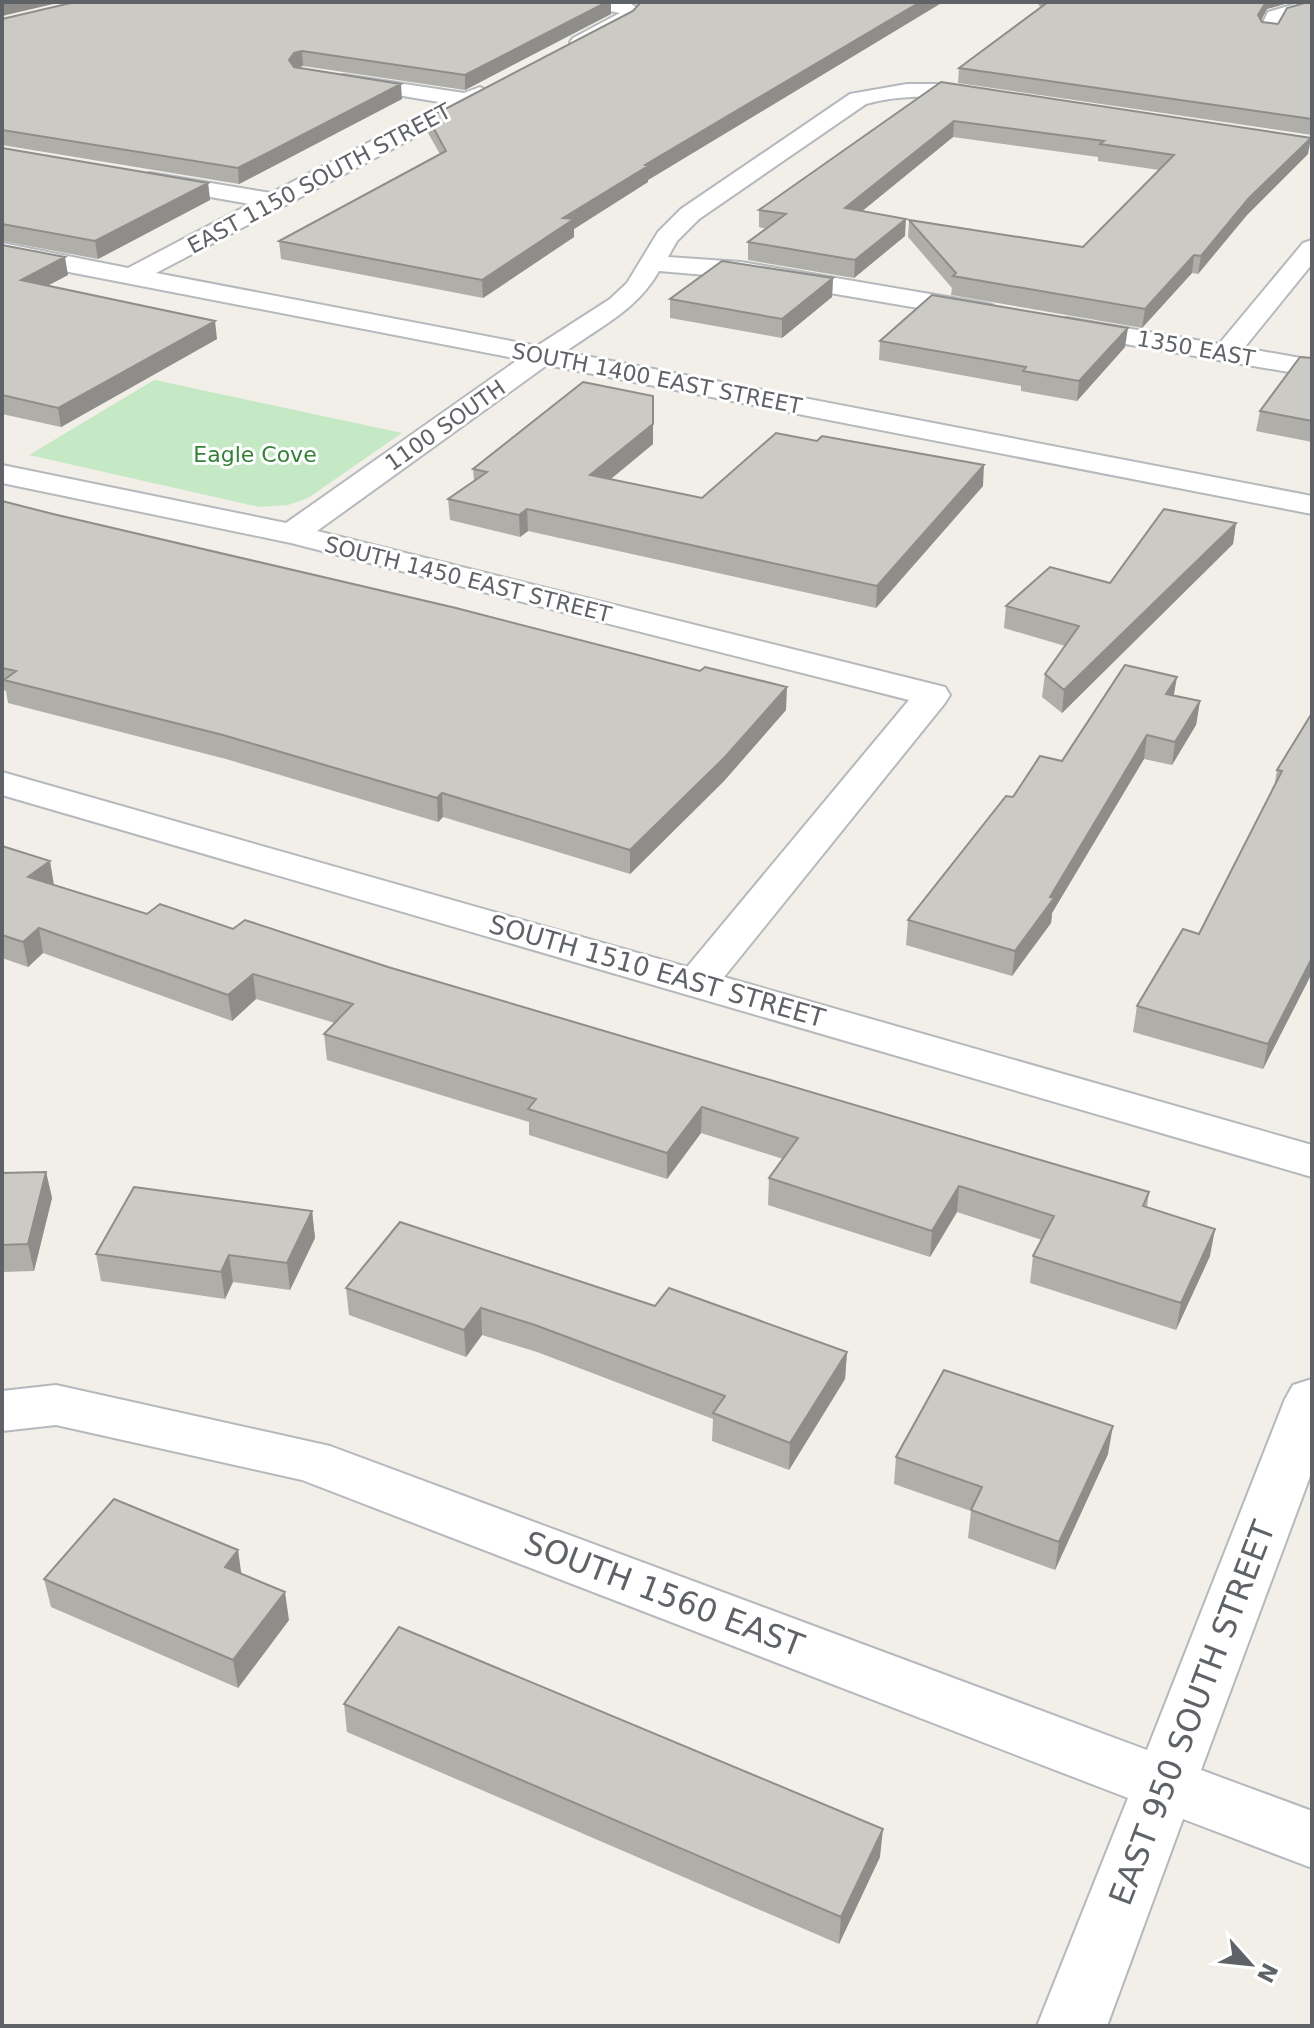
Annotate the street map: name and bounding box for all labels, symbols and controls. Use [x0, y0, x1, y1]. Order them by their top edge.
street label: EAST 1150 SOUTH STREET [183, 98, 456, 259]
street label: 1350 EAST [1135, 326, 1257, 371]
street label: SOUTH 1400 EAST STREET [510, 338, 804, 419]
street label: 1100 SOUTH [381, 375, 510, 476]
park label: Eagle Cove [193, 442, 317, 467]
street label: SOUTH 1450 EAST STREET [322, 532, 614, 627]
street label: SOUTH 1510 EAST STREET [486, 909, 829, 1033]
street label: EAST 950 SOUTH STREET [1101, 1515, 1283, 1910]
street label: SOUTH 1560 EAST [519, 1523, 810, 1665]
north arrow [1210, 1924, 1290, 2004]
text: N [1252, 1959, 1283, 1987]

